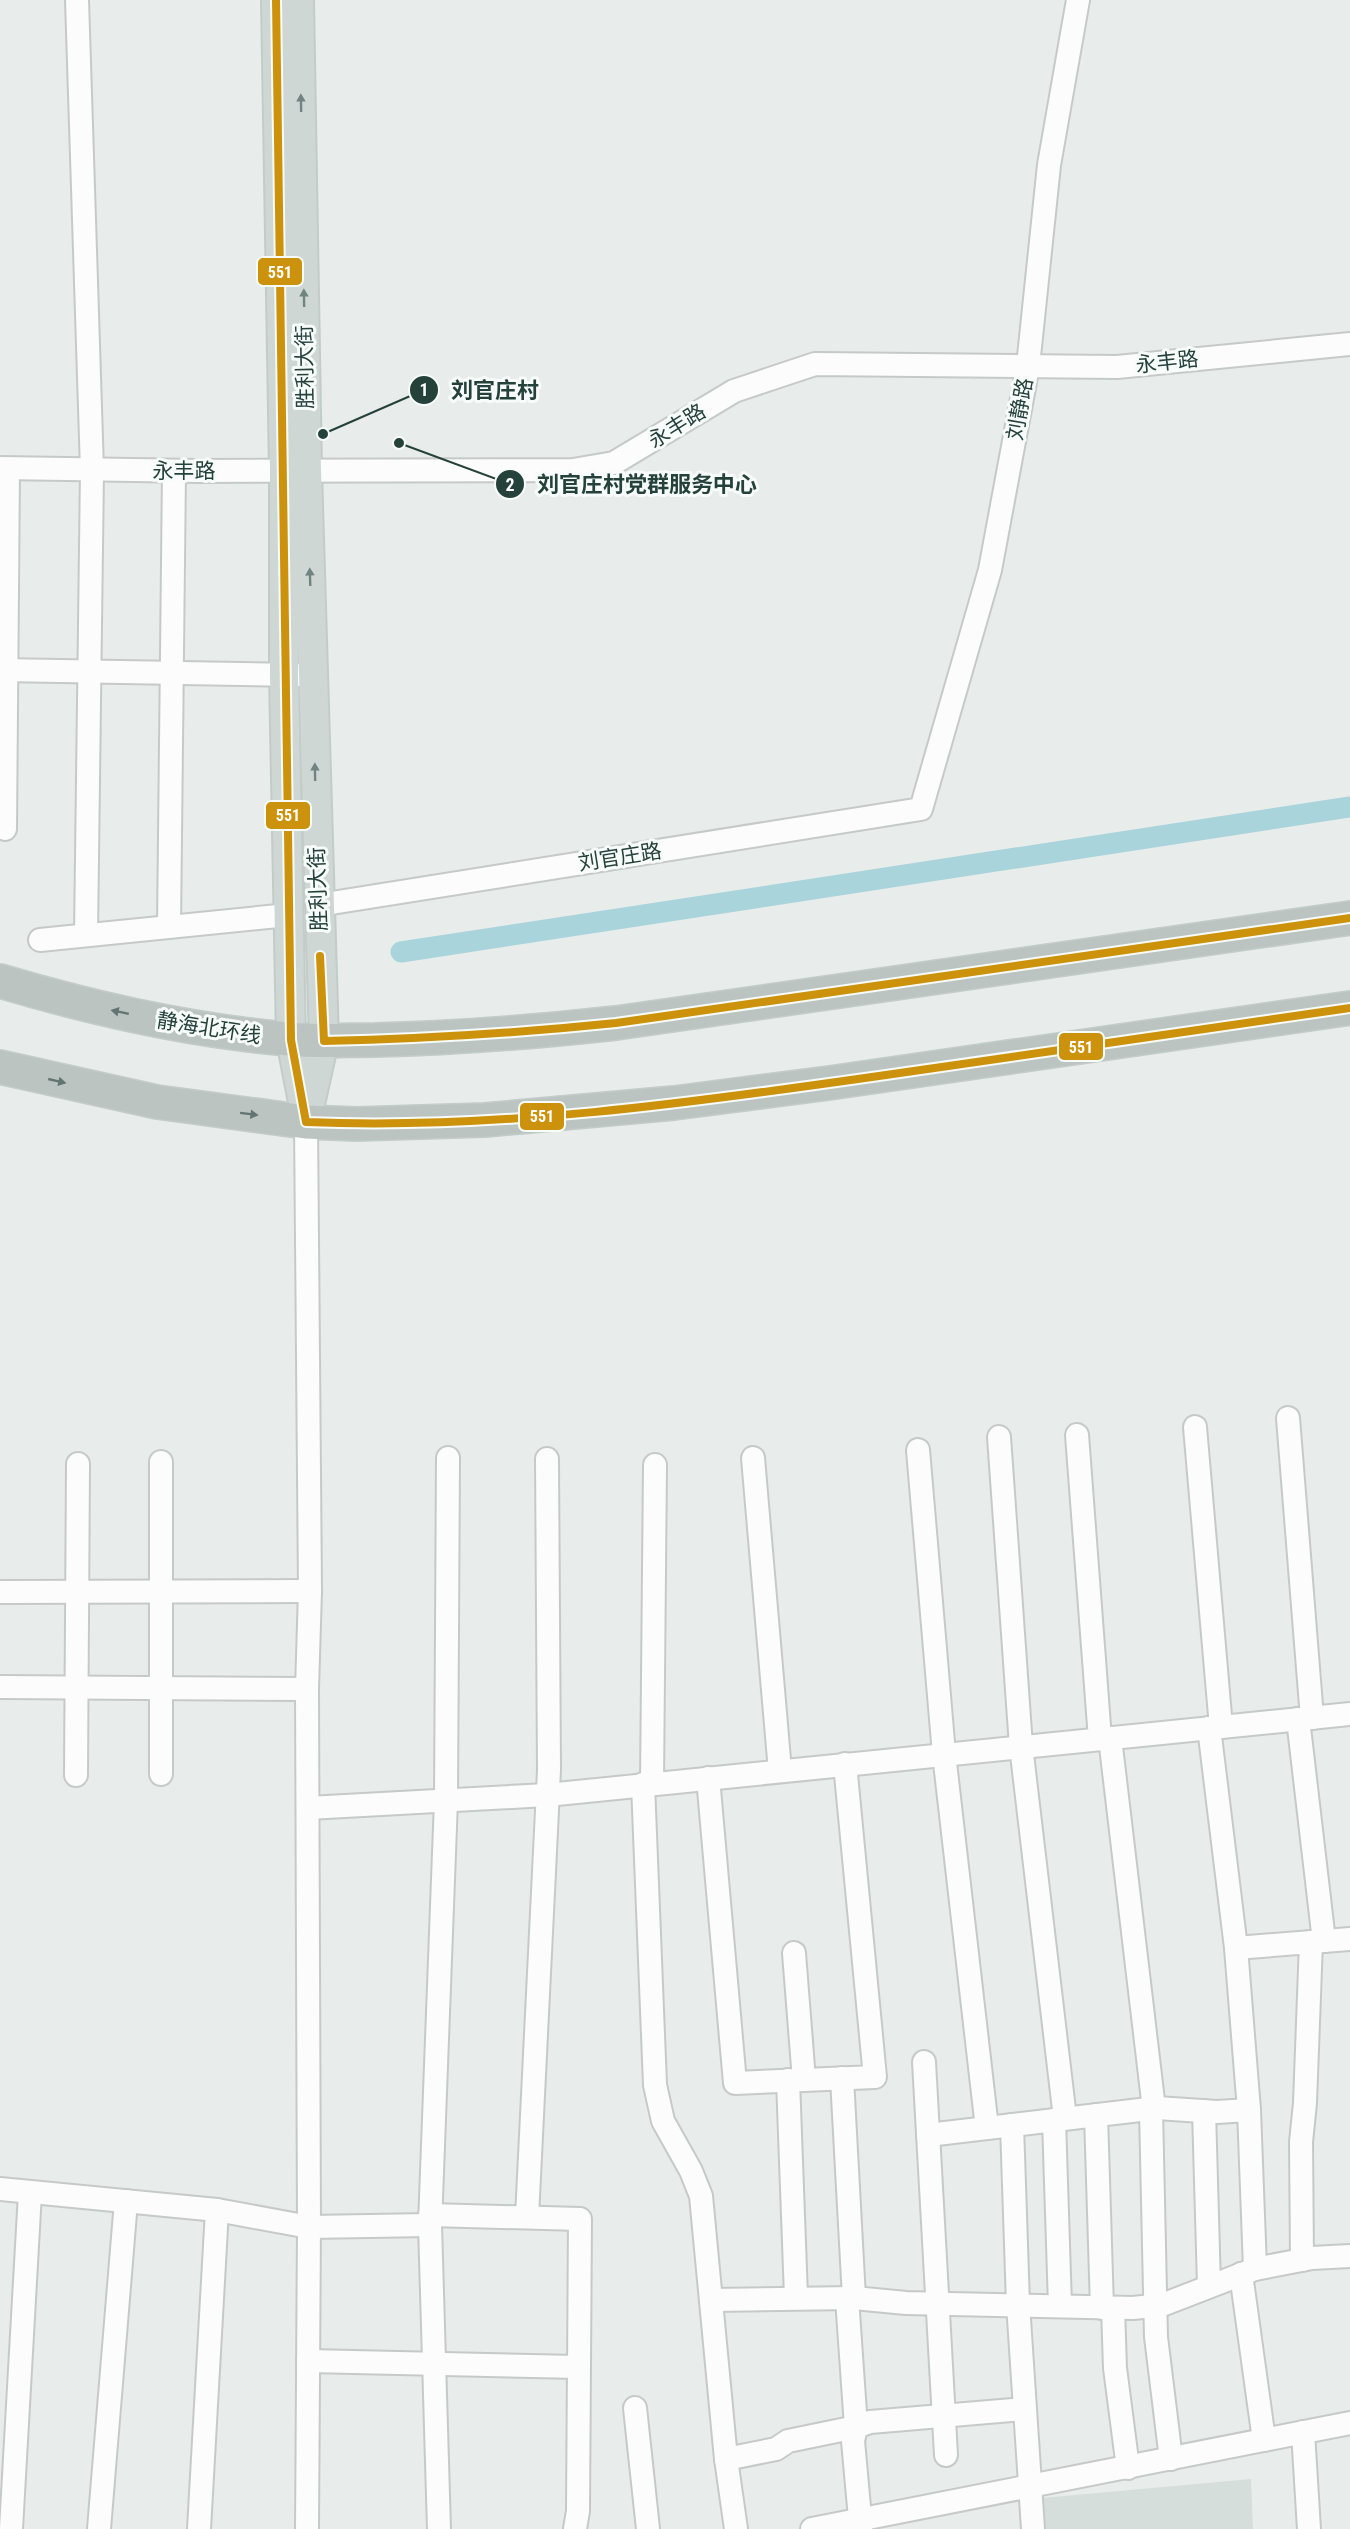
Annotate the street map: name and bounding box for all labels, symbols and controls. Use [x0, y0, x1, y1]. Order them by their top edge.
one-way arrow [296, 94, 305, 113]
line badge: 551 [257, 257, 303, 286]
text: 551 [268, 263, 292, 282]
one-way arrow [299, 289, 309, 308]
street label: 胜利大街 [292, 325, 318, 409]
street label: 永丰路 [1134, 347, 1200, 377]
callout: 刘官庄村 [409, 370, 551, 410]
street label: 刘静路 [1003, 376, 1037, 442]
text: 刘官庄村 [451, 378, 539, 403]
text: 1 [419, 379, 429, 400]
street label: 永丰路 [644, 399, 710, 453]
street label: 永丰路 [153, 459, 216, 483]
callout: 刘官庄村党群服务中心 [495, 464, 769, 504]
text: 刘官庄村党群服务中心 [537, 472, 757, 497]
text: 2 [505, 474, 515, 495]
one-way arrow [305, 568, 315, 587]
one-way arrow [311, 763, 320, 782]
line badge: 551 [265, 801, 311, 830]
text: 551 [276, 806, 300, 825]
street label: 刘官庄路 [577, 839, 663, 875]
street label: 胜利大街 [305, 847, 331, 931]
one-way arrow [111, 1007, 130, 1016]
street label: 静海北环线 [155, 1008, 263, 1048]
line badge: 551 [1058, 1032, 1104, 1061]
text: 551 [1069, 1038, 1093, 1057]
one-way arrow [48, 1077, 67, 1086]
line badge: 551 [519, 1102, 565, 1131]
text: 551 [530, 1107, 554, 1126]
one-way arrow [239, 1110, 258, 1119]

